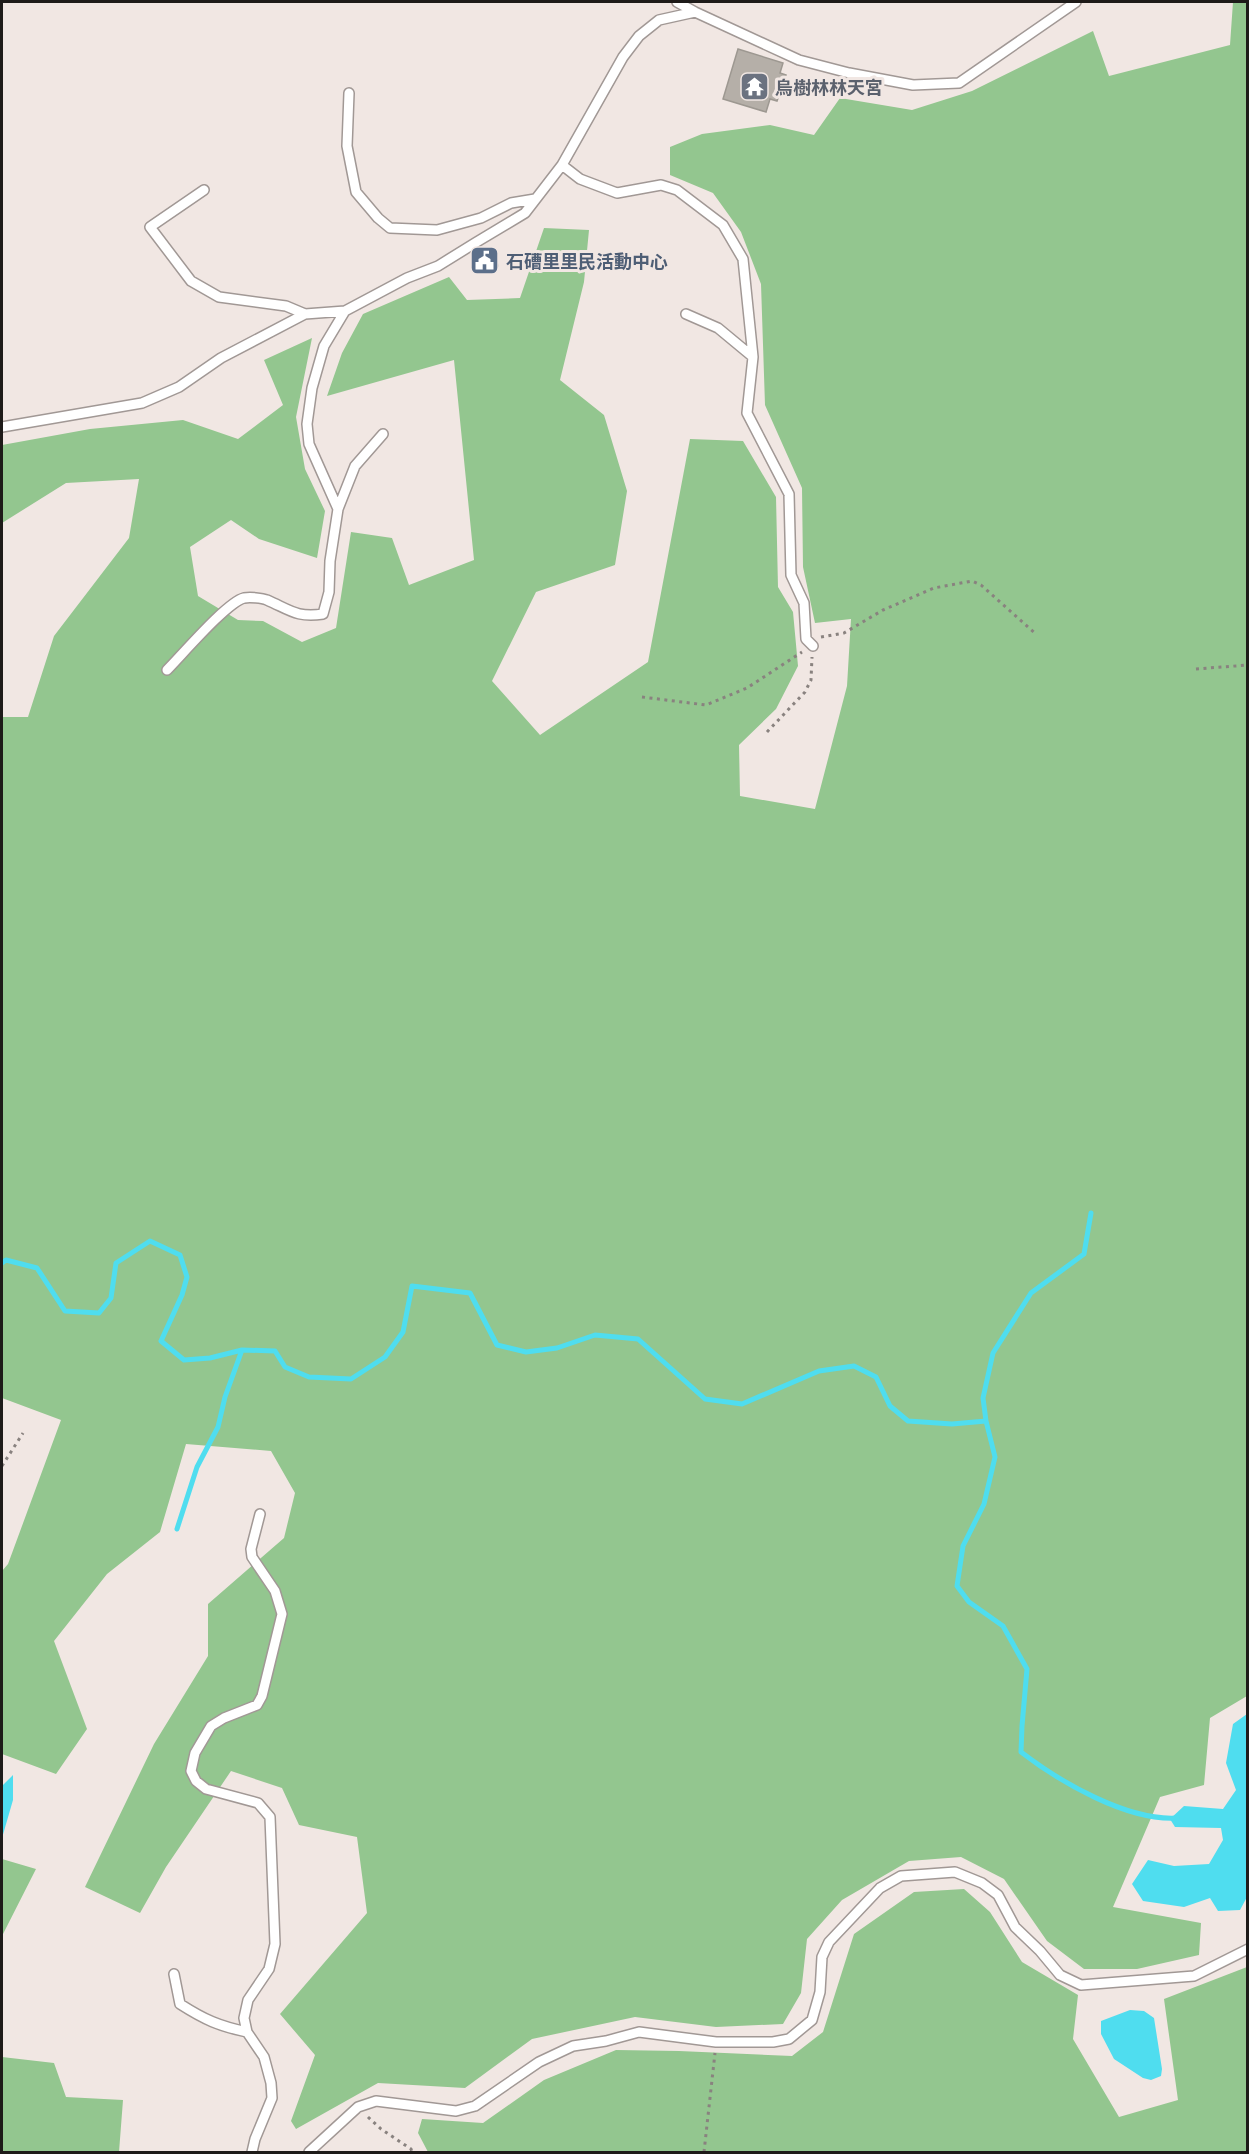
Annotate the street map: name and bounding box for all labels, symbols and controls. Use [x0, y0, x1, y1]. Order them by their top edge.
temple icon: 烏樹林林天宮 [738, 71, 770, 103]
place label: 烏樹林林天宮 [775, 76, 883, 99]
public building icon: 石𥕢里里民活動中心 [469, 245, 501, 277]
place label: 石𥕢里里民活動中心 [506, 250, 668, 273]

